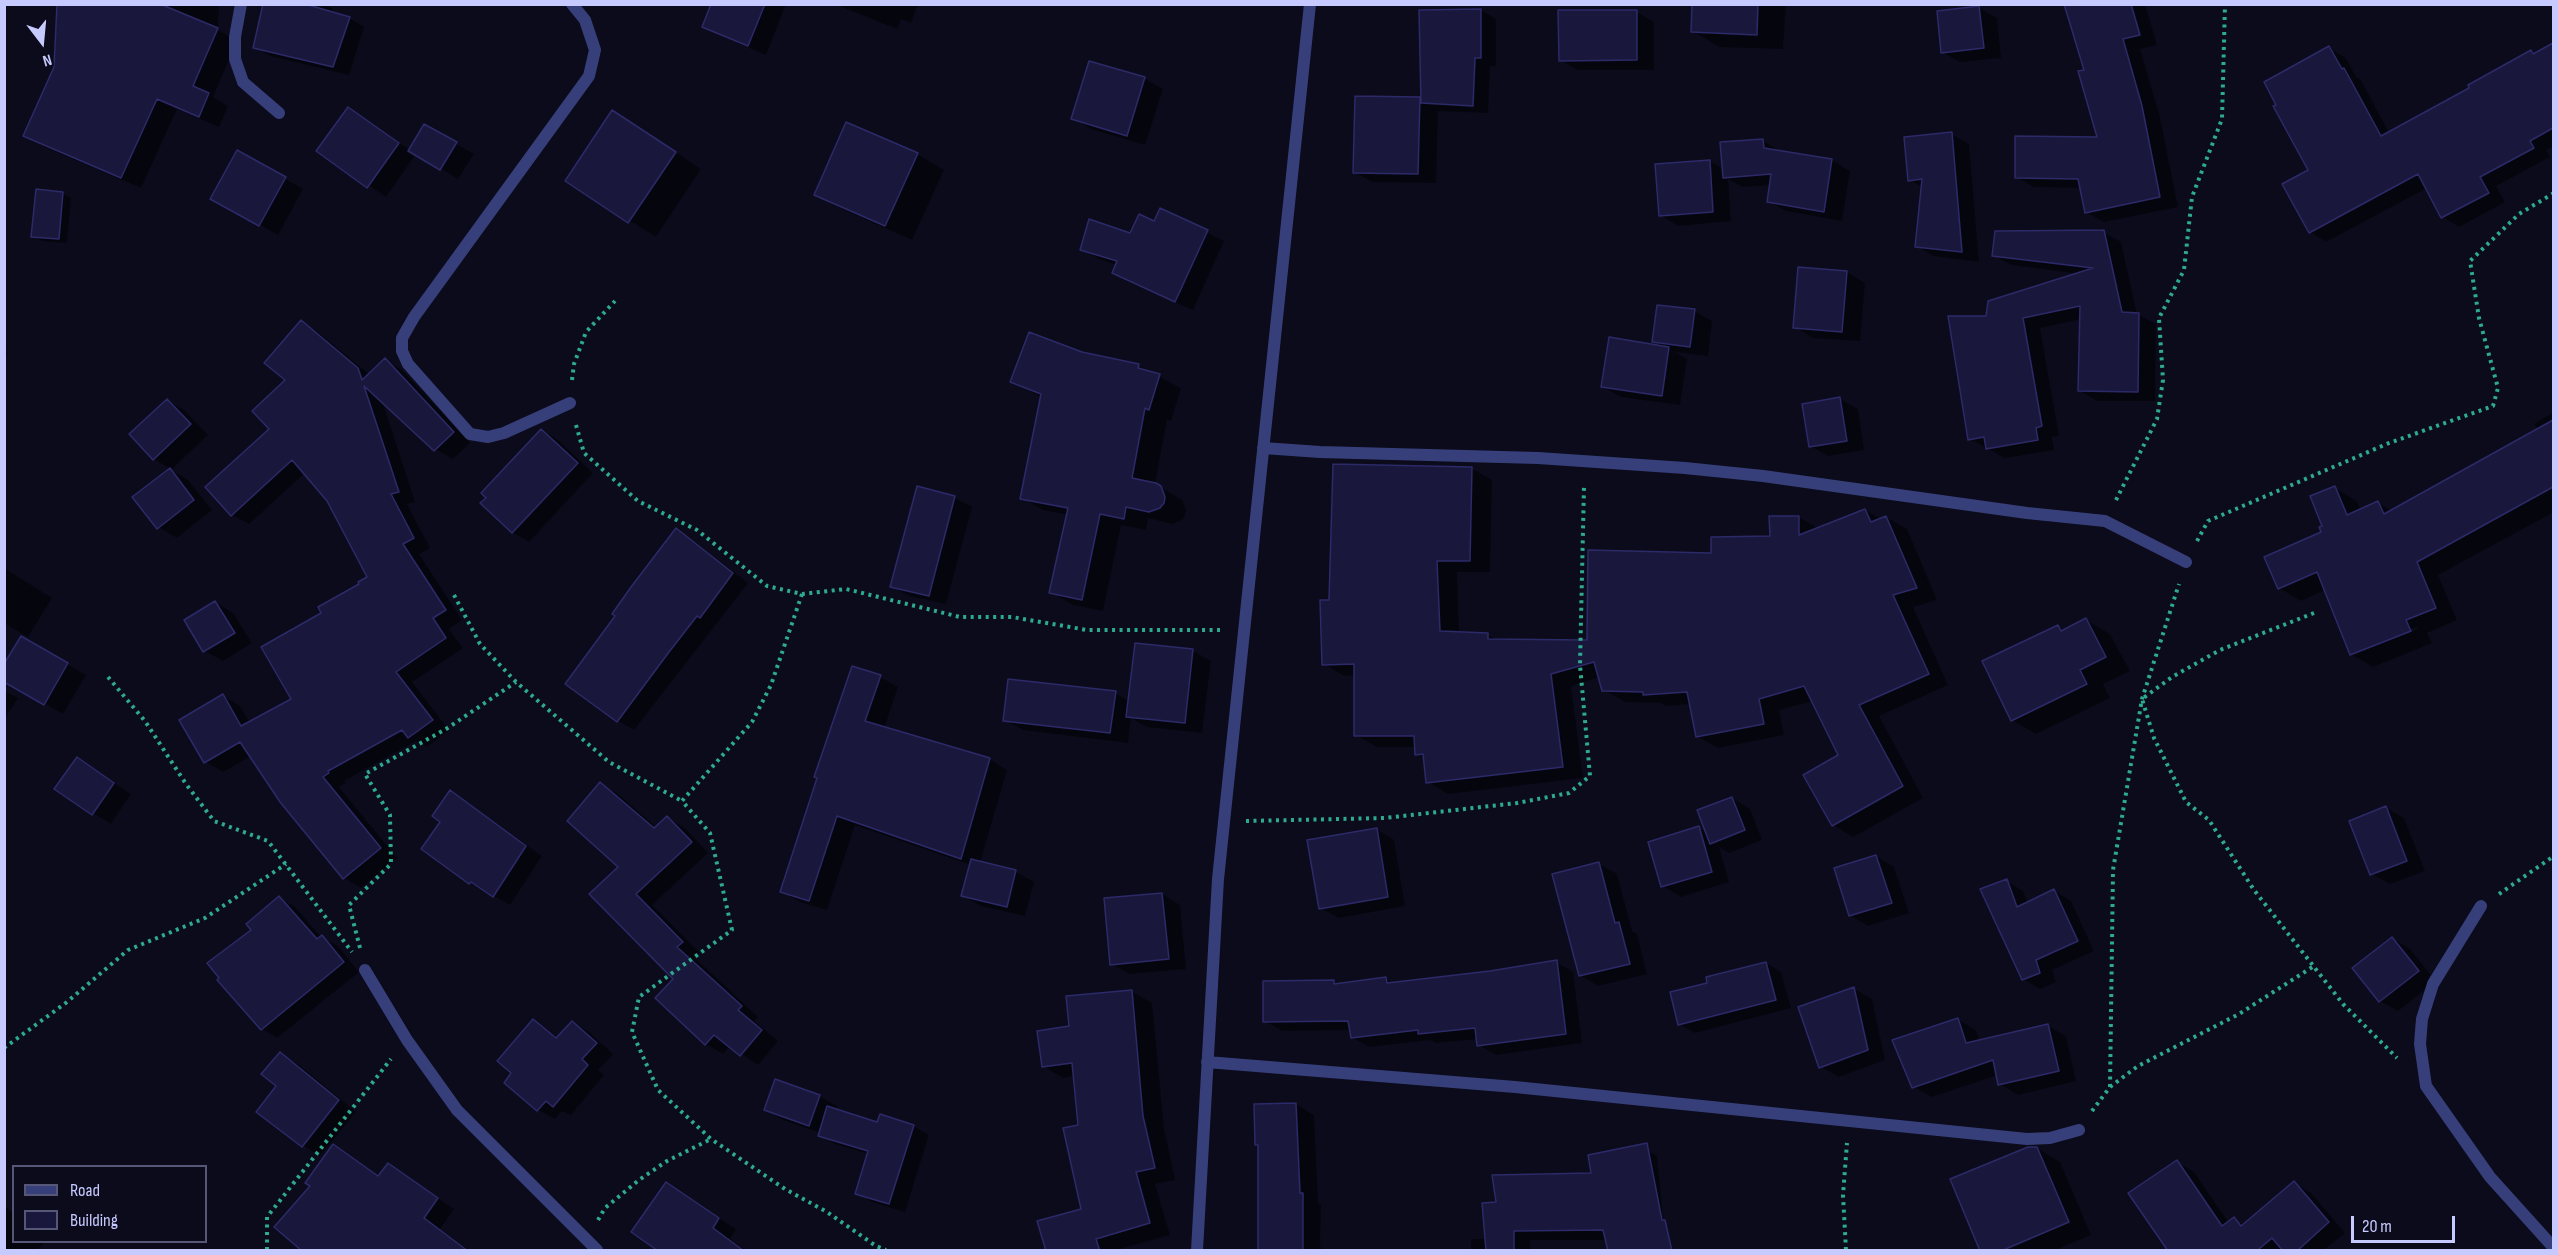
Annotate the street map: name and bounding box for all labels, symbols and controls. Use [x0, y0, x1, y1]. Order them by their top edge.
north arrow [12, 12, 72, 72]
text: N [40, 49, 54, 70]
legend [12, 1165, 207, 1243]
text: Road [70, 1180, 100, 1201]
scale bar [2354, 1204, 2458, 1242]
text: Building [70, 1210, 118, 1231]
text: 20 m [2362, 1216, 2392, 1237]

